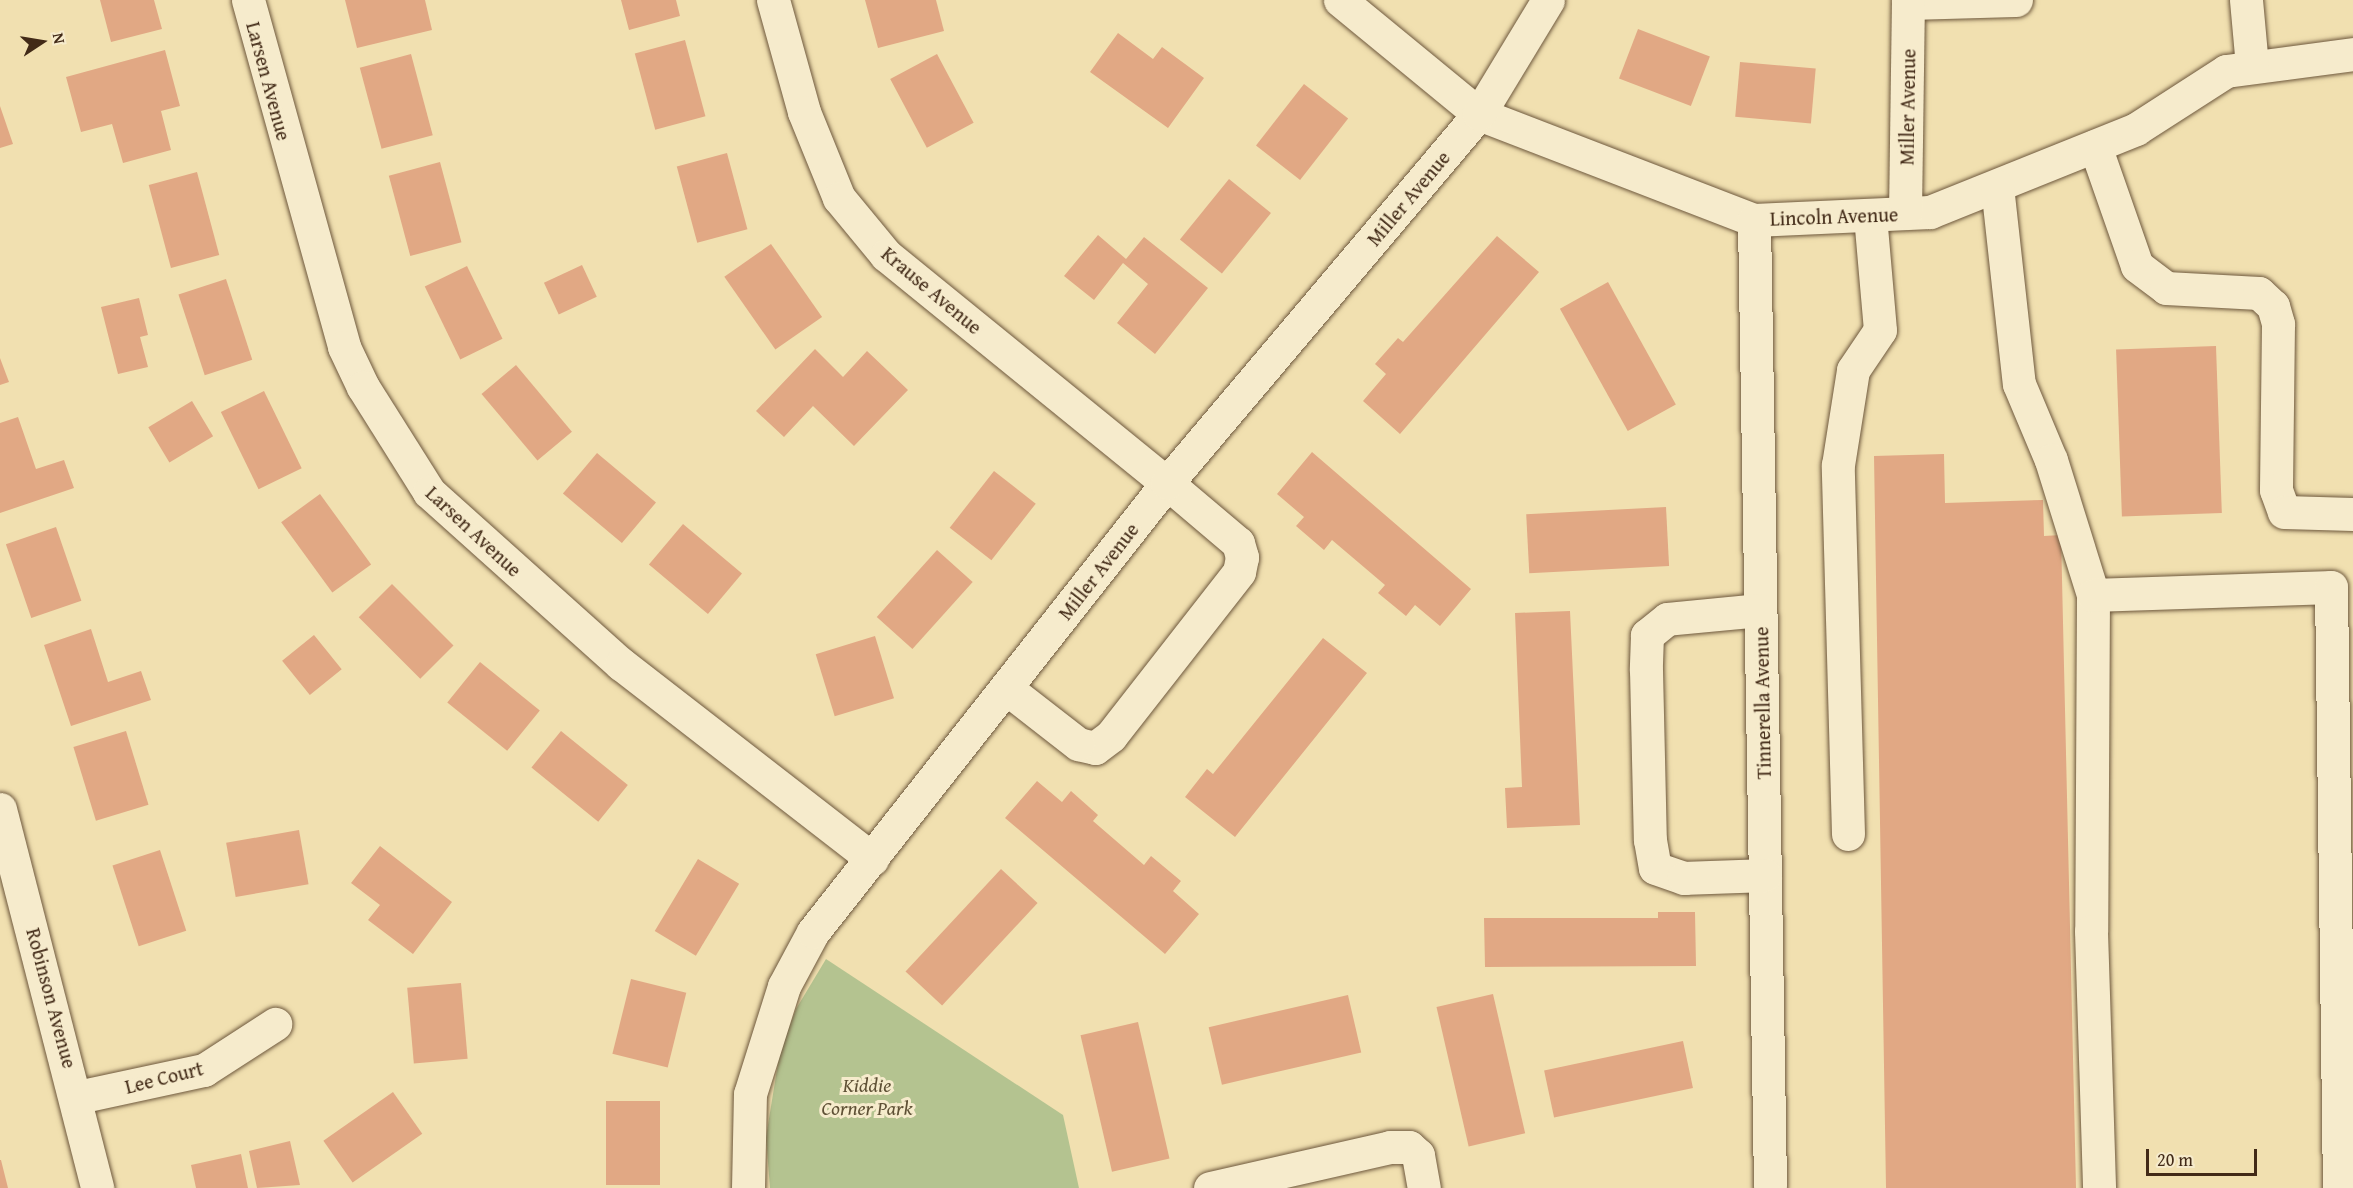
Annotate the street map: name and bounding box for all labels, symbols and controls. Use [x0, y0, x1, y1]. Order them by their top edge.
north arrow [12, 12, 72, 72]
street label: Larsen Avenue [242, 19, 296, 143]
text: N [47, 31, 72, 46]
street label: Miller Avenue [1894, 48, 1920, 166]
street label: Miller Avenue [1361, 146, 1455, 250]
street label: Lincoln Avenue [1769, 202, 1899, 230]
street label: Krause Avenue [877, 241, 987, 339]
street label: Larsen Avenue [421, 481, 527, 581]
street label: Miller Avenue [1053, 518, 1143, 624]
street label: Tinnerella Avenue [1749, 627, 1775, 779]
street label: Robinson Avenue [22, 925, 82, 1071]
street label: Lee Court [122, 1056, 206, 1098]
park label: Kiddie Corner Park [821, 1072, 913, 1119]
scale bar [2149, 1137, 2260, 1175]
text: 20 m [2157, 1146, 2193, 1173]

